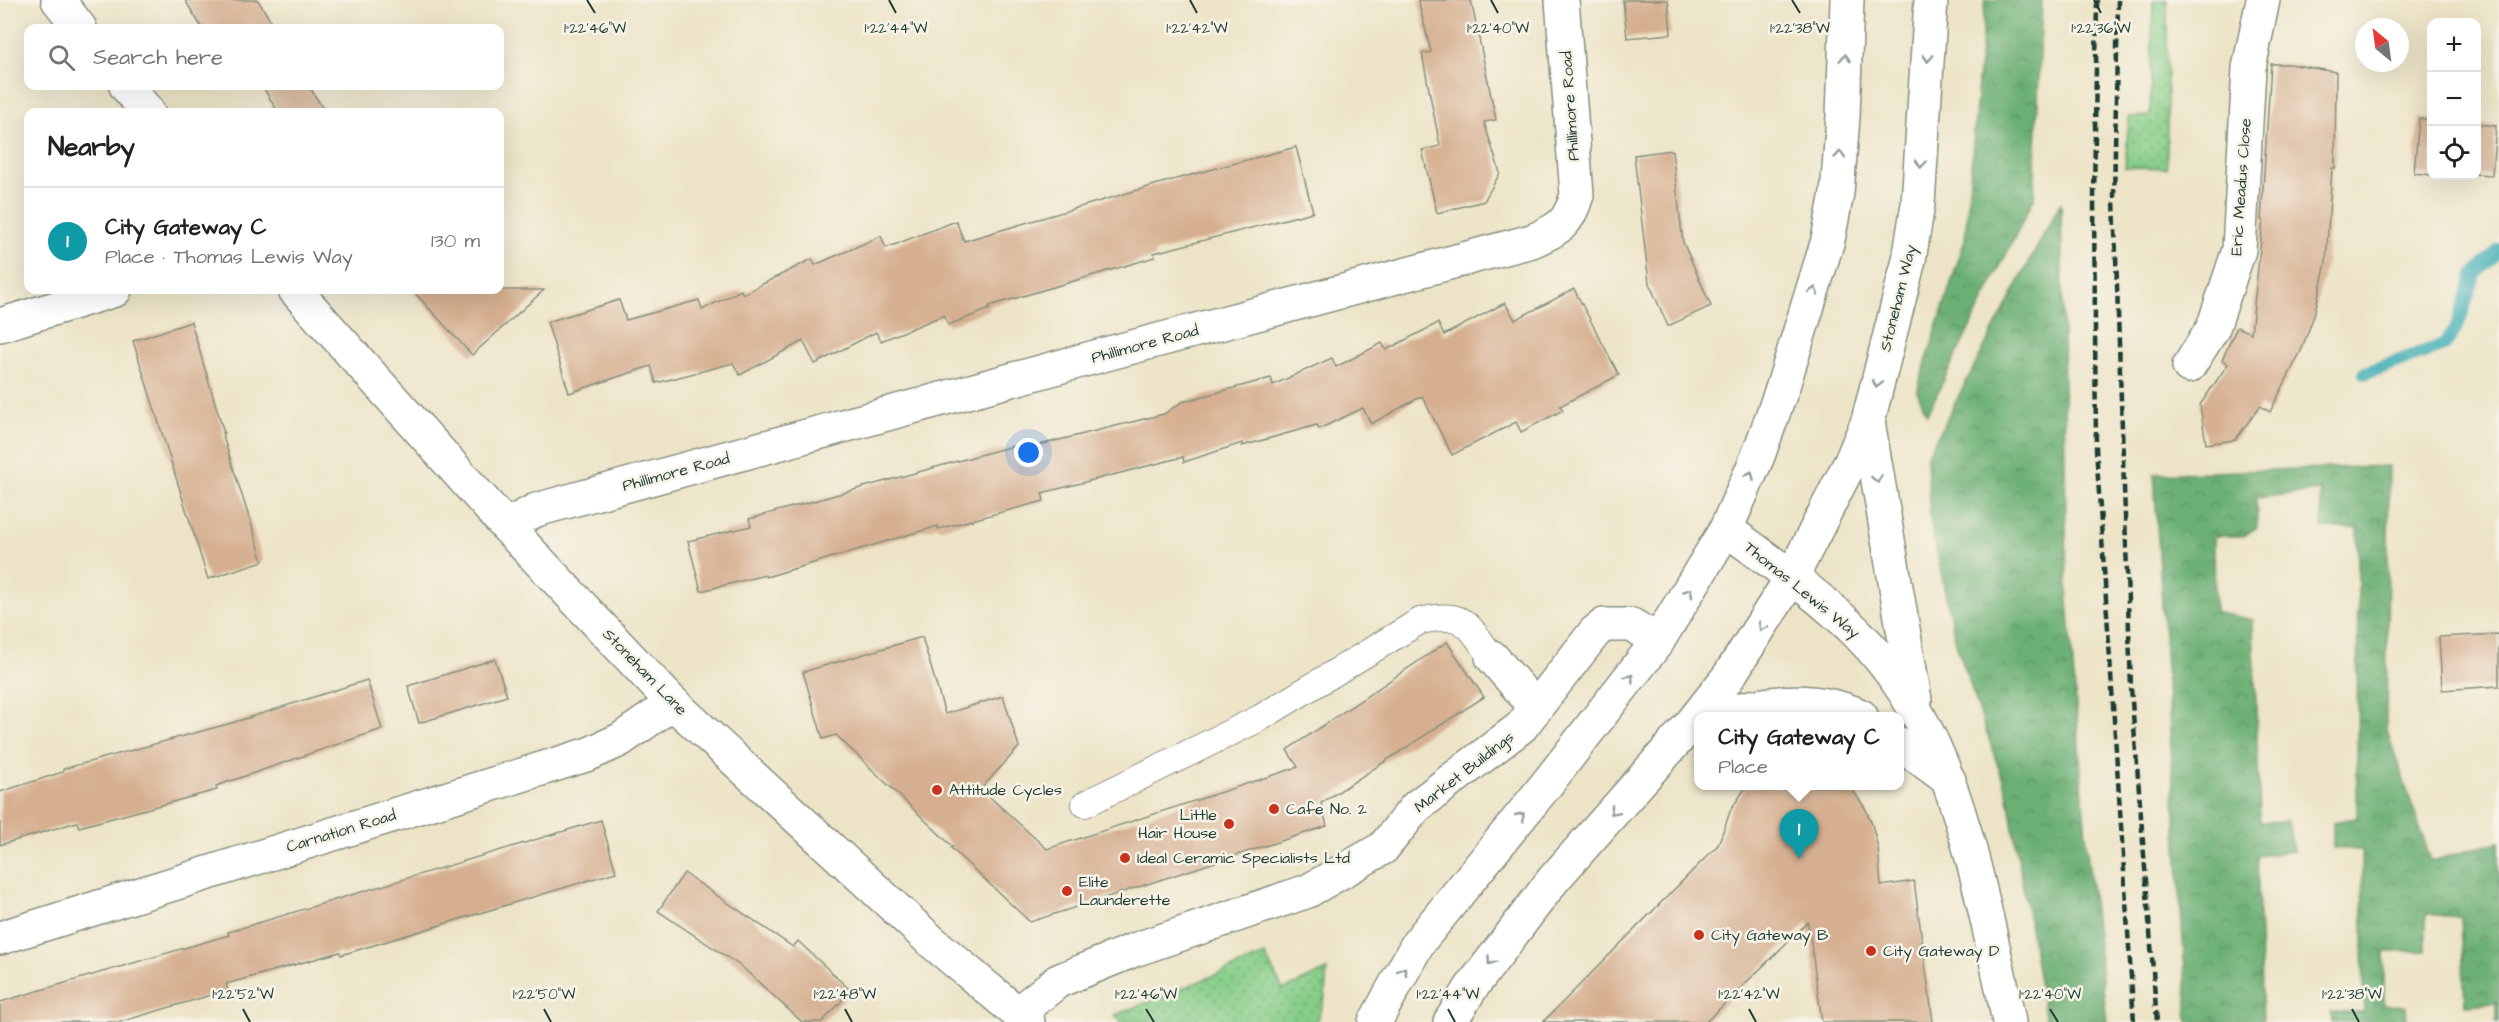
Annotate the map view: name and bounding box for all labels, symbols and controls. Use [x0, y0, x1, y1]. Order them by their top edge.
text: 1°22'46"W [564, 18, 626, 39]
text: 1°22'44"W [865, 18, 927, 39]
text: 1°22'42"W [1166, 18, 1228, 39]
text: 1°22'40"W [1467, 18, 1529, 39]
text: 1°22'38"W [1770, 18, 1830, 39]
text: 1°22'36"W [2071, 18, 2131, 39]
north arrow [2355, 18, 2409, 72]
map controls [2427, 18, 2481, 180]
button: + [2427, 18, 2481, 72]
search box [24, 24, 504, 90]
icon: search [45, 41, 78, 74]
text: Search here [93, 42, 223, 73]
street label: Phillimore Road [1555, 50, 1585, 162]
one-way arrow [1838, 54, 1851, 63]
one-way arrow [1921, 54, 1934, 63]
button: − [2427, 72, 2481, 126]
street label: Eric Meadus Close [2225, 117, 2257, 256]
button: locate [2427, 126, 2481, 180]
text: Nearby [48, 129, 135, 165]
one-way arrow [1833, 150, 1846, 159]
one-way arrow [1915, 159, 1928, 168]
text: City Gateway C [105, 212, 266, 243]
text: 1 [66, 227, 69, 255]
text: 130 m [431, 227, 480, 255]
street label: Stoneham Way [1874, 242, 1923, 354]
text: Place · Thomas Lewis Way [105, 243, 353, 271]
one-way arrow [1807, 286, 1819, 297]
street label: Phillimore Road [1089, 319, 1201, 369]
one-way arrow [1872, 378, 1884, 388]
your location [1014, 438, 1043, 467]
street label: Phillimore Road [620, 447, 732, 497]
one-way arrow [1743, 471, 1755, 482]
one-way arrow [1870, 474, 1882, 484]
street label: Thomas Lewis Way [1739, 536, 1865, 645]
one-way arrow [1682, 588, 1694, 598]
one-way arrow [1758, 621, 1769, 632]
street label: Stoneham Lane [598, 624, 692, 721]
one-way arrow [1622, 674, 1633, 685]
popup [1694, 712, 1904, 790]
text: City Gateway C [1718, 722, 1880, 753]
street label: Market Buildings [1410, 726, 1519, 819]
text: Place [1718, 753, 1768, 781]
place label: Attitude Cycles [949, 779, 1062, 802]
marker: Attitude Cycles [930, 783, 944, 797]
place label: Cafe No. 2 [1286, 798, 1367, 820]
marker: Cafe No. 2 [1267, 802, 1281, 816]
street label: Carnation Road [284, 804, 398, 858]
place label: Little Hair House [1138, 804, 1217, 844]
one-way arrow [1610, 804, 1621, 815]
pin: 1 [1780, 810, 1818, 859]
one-way arrow [1514, 812, 1525, 823]
marker: Little Hair House [1222, 817, 1236, 831]
place label: Ideal Ceramic Specialists Ltd [1137, 847, 1350, 869]
marker: Ideal Ceramic Specialists Ltd [1118, 851, 1132, 865]
place label: Elite Launderette [1079, 871, 1171, 911]
marker: Elite Launderette [1060, 884, 1074, 898]
place label: City Gateway B [1711, 924, 1829, 947]
marker: City Gateway B [1692, 928, 1706, 942]
place label: City Gateway D [1883, 940, 1999, 963]
marker: City Gateway D [1864, 944, 1878, 958]
one-way arrow [1487, 955, 1498, 966]
one-way arrow [1396, 966, 1407, 977]
text: 1°22'52"W [212, 984, 274, 1005]
text: 1°22'50"W [513, 984, 575, 1005]
text: 1°22'48"W [814, 984, 876, 1005]
text: 1°22'46"W [1115, 984, 1177, 1005]
text: 1°22'44"W [1417, 984, 1479, 1005]
text: 1°22'42"W [1718, 984, 1780, 1005]
text: 1°22'40"W [2019, 984, 2081, 1005]
text: 1°22'38"W [2322, 984, 2382, 1005]

